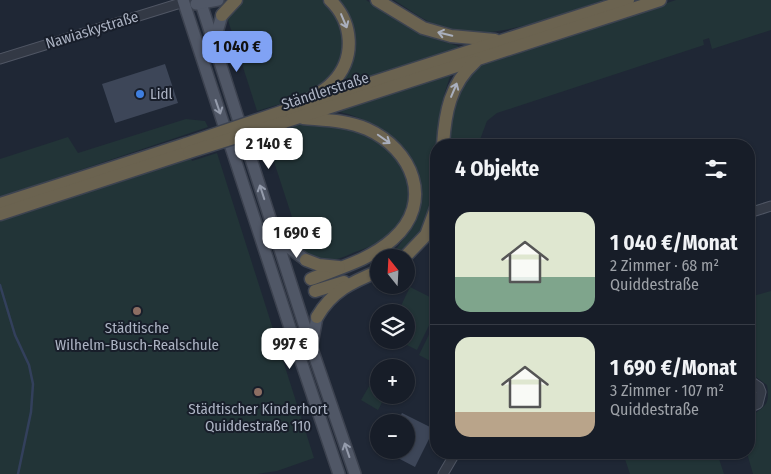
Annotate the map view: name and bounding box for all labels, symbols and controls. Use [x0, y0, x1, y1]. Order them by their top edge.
street label: Nawiaskystraße [43, 7, 141, 53]
one-way arrow [340, 13, 350, 28]
one-way arrow [437, 29, 453, 38]
pin: 1 040 € [191, 30, 283, 73]
text: 1 040 € [213, 37, 261, 56]
street label: Ständlerstraße [279, 68, 371, 114]
one-way arrow [449, 83, 459, 98]
place label: Lidl [150, 85, 172, 103]
marker: Lidl [134, 88, 146, 100]
one-way arrow [214, 98, 223, 114]
pin: 2 140 € [223, 128, 315, 170]
text: 2 140 € [246, 134, 292, 153]
one-way arrow [377, 134, 391, 144]
icon: filters [702, 155, 730, 183]
text: 4 Objekte [455, 156, 539, 182]
one-way arrow [257, 185, 267, 201]
pin: 1 690 € [251, 216, 343, 259]
text: 1 690 € [273, 223, 321, 242]
text: 1 040 €/Monat [610, 230, 738, 256]
icon: home [495, 232, 555, 292]
north arrow [370, 249, 415, 294]
map controls [370, 249, 415, 459]
text: 2 Zimmer · 68 m² [610, 256, 719, 275]
text: Quiddestraße [610, 275, 699, 294]
button: layers [370, 304, 415, 349]
marker: Städtische Wilhelm-Busch-Realschule [131, 305, 143, 317]
place label: Städtische Wilhelm-Busch-Realschule [55, 319, 219, 354]
pin: 997 € [255, 328, 325, 370]
text: 997 € [272, 334, 308, 353]
text: 1 690 €/Monat [610, 355, 737, 381]
icon: home [495, 357, 555, 417]
button: + [370, 359, 415, 404]
text: 3 Zimmer · 107 m² [610, 381, 724, 400]
marker: Städtischer Kinderhort Quiddestraße 110 [252, 386, 264, 398]
place label: Städtischer Kinderhort Quiddestraße 110 [188, 400, 328, 435]
text: Quiddestraße [610, 400, 699, 419]
button: − [370, 414, 415, 459]
one-way arrow [342, 442, 351, 458]

